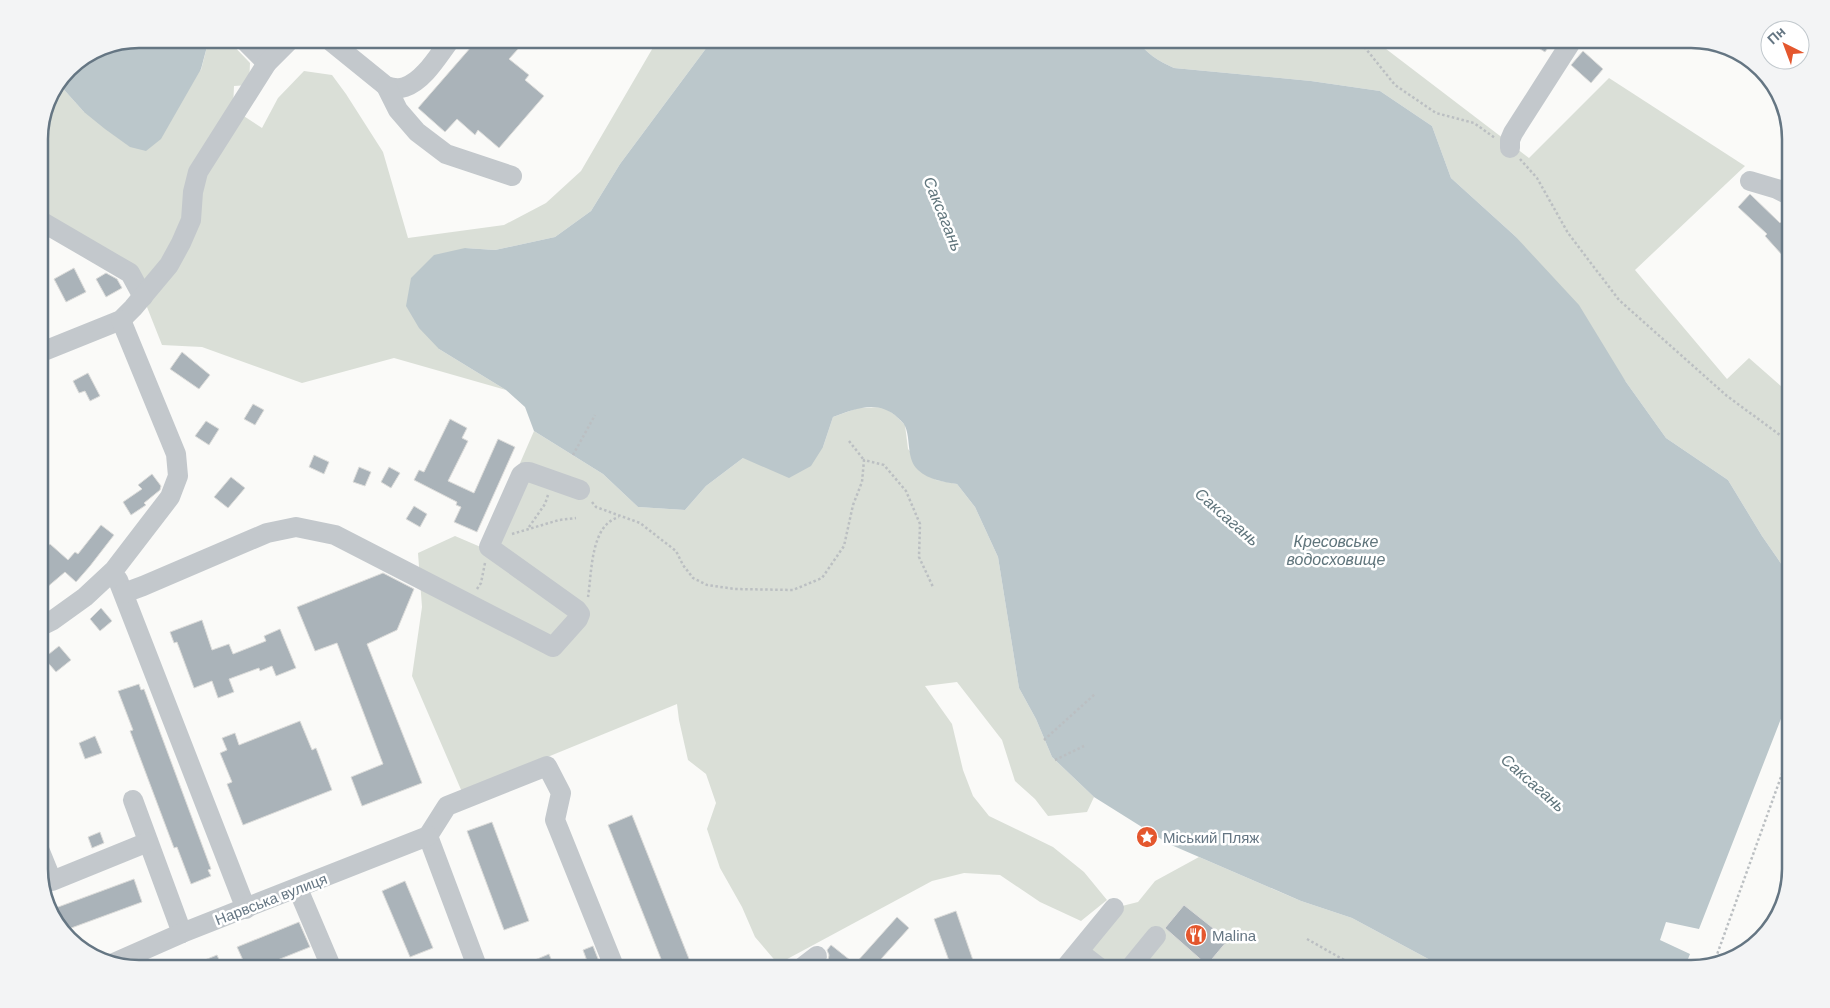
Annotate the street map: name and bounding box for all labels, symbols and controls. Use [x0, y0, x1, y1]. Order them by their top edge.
north arrow [1760, 20, 1810, 70]
text: Пн [1764, 23, 1789, 47]
water label: Саксагань [920, 174, 966, 254]
water label: Саксагань [1192, 485, 1262, 549]
water label: Кресовське водосховище [1287, 533, 1385, 568]
water label: Саксагань [1498, 751, 1568, 815]
place icon: Міський Пляж [1135, 825, 1159, 849]
place label: Міський Пляж [1163, 829, 1259, 846]
street label: Нарвська вулиця [213, 870, 329, 928]
restaurant icon: Malina [1184, 923, 1208, 947]
place label: Malina [1212, 927, 1257, 944]

